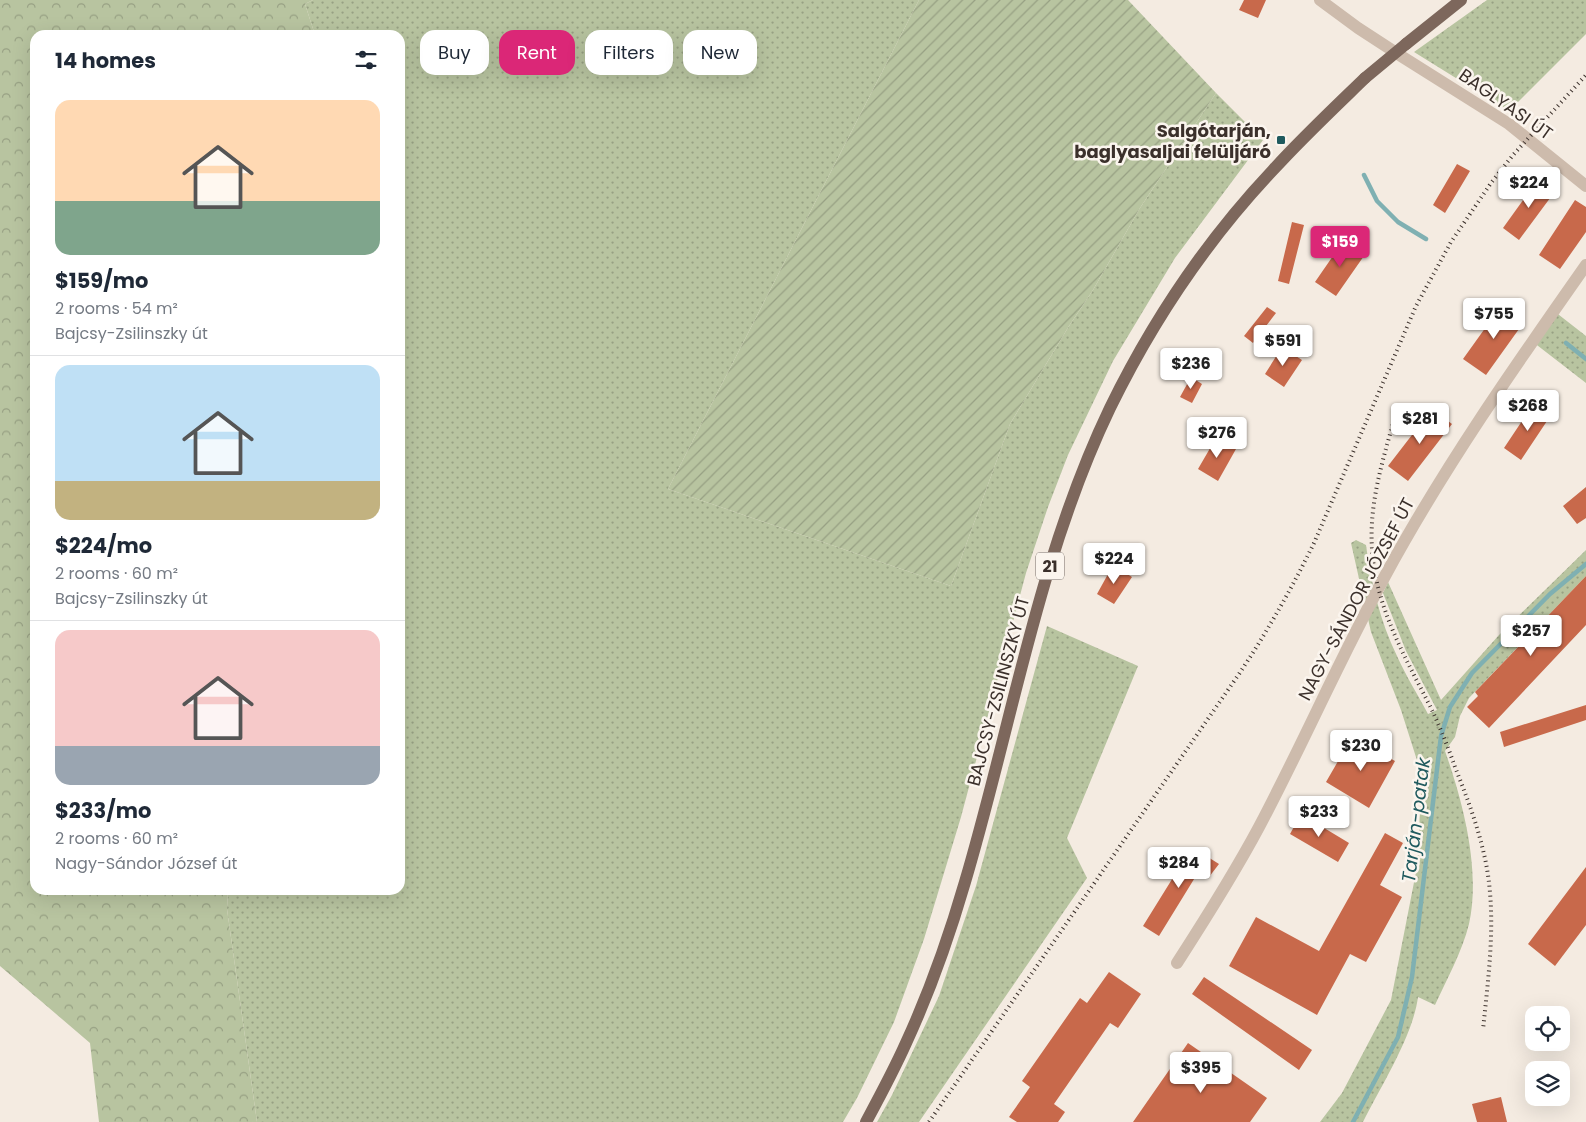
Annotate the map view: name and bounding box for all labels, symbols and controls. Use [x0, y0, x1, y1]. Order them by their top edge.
chip: Buy [420, 30, 489, 75]
chip: Rent [499, 30, 575, 75]
chip: Filters [585, 30, 673, 75]
chip: New [683, 30, 757, 75]
text: 14 homes [55, 46, 156, 75]
icon: filters [352, 46, 380, 74]
street label: BAGLYASI ÚT [1454, 62, 1558, 146]
place label: Salgótarján, baglyasaljai felüljáró [1074, 118, 1271, 164]
icon: home [173, 132, 263, 222]
marker: Salgótarján, baglyasaljai felüljáró [1275, 134, 1287, 146]
pin: $224 [1499, 166, 1559, 209]
text: $224 [1509, 171, 1549, 194]
pin: $159 [1310, 226, 1370, 268]
text: $159 [1322, 230, 1358, 253]
text: $159/mo [55, 266, 148, 295]
text: 2 rooms · 54 m² [55, 297, 178, 320]
pin: $755 [1464, 298, 1524, 340]
text: $755 [1474, 302, 1514, 325]
text: Bajcsy-Zsilinszky út [55, 322, 208, 345]
pin: $591 [1253, 324, 1313, 367]
text: $591 [1265, 329, 1301, 352]
pin: $236 [1161, 348, 1221, 390]
text: $236 [1171, 352, 1211, 375]
pin: $268 [1498, 390, 1558, 432]
text: $268 [1508, 394, 1548, 417]
icon: home [173, 398, 263, 488]
pin: $281 [1390, 402, 1450, 445]
text: $281 [1402, 407, 1438, 430]
pin: $276 [1187, 416, 1247, 459]
text: $276 [1198, 421, 1236, 444]
street label: NAGY-SÁNDOR JÓZSEF ÚT [1292, 493, 1420, 705]
text: $224/mo [55, 531, 152, 560]
pin: $224 [1084, 542, 1144, 585]
text: $224 [1094, 547, 1134, 570]
road number: 21 [1036, 552, 1064, 580]
text: 2 rooms · 60 m² [55, 562, 178, 585]
text: Bajcsy-Zsilinszky út [55, 587, 208, 610]
street label: BAJCSY-ZSILINSZKY ÚT [961, 593, 1035, 789]
pin: $257 [1501, 614, 1561, 657]
text: $257 [1512, 619, 1550, 642]
icon: home [173, 663, 263, 753]
pin: $230 [1331, 730, 1391, 772]
text: $230 [1341, 734, 1381, 757]
water label: Tarján-patak [1395, 755, 1437, 884]
text: $233/mo [55, 796, 151, 825]
pin: $233 [1289, 796, 1349, 838]
text: $233 [1299, 800, 1339, 823]
text: 2 rooms · 60 m² [55, 827, 178, 850]
pin: $284 [1149, 846, 1209, 889]
text: $284 [1159, 851, 1199, 874]
text: Nagy-Sándor József út [55, 852, 237, 875]
map controls [1525, 1006, 1570, 1106]
button: locate [1525, 1006, 1570, 1051]
pin: $395 [1171, 1052, 1231, 1094]
text: $395 [1181, 1056, 1221, 1079]
button: layers [1525, 1061, 1570, 1106]

